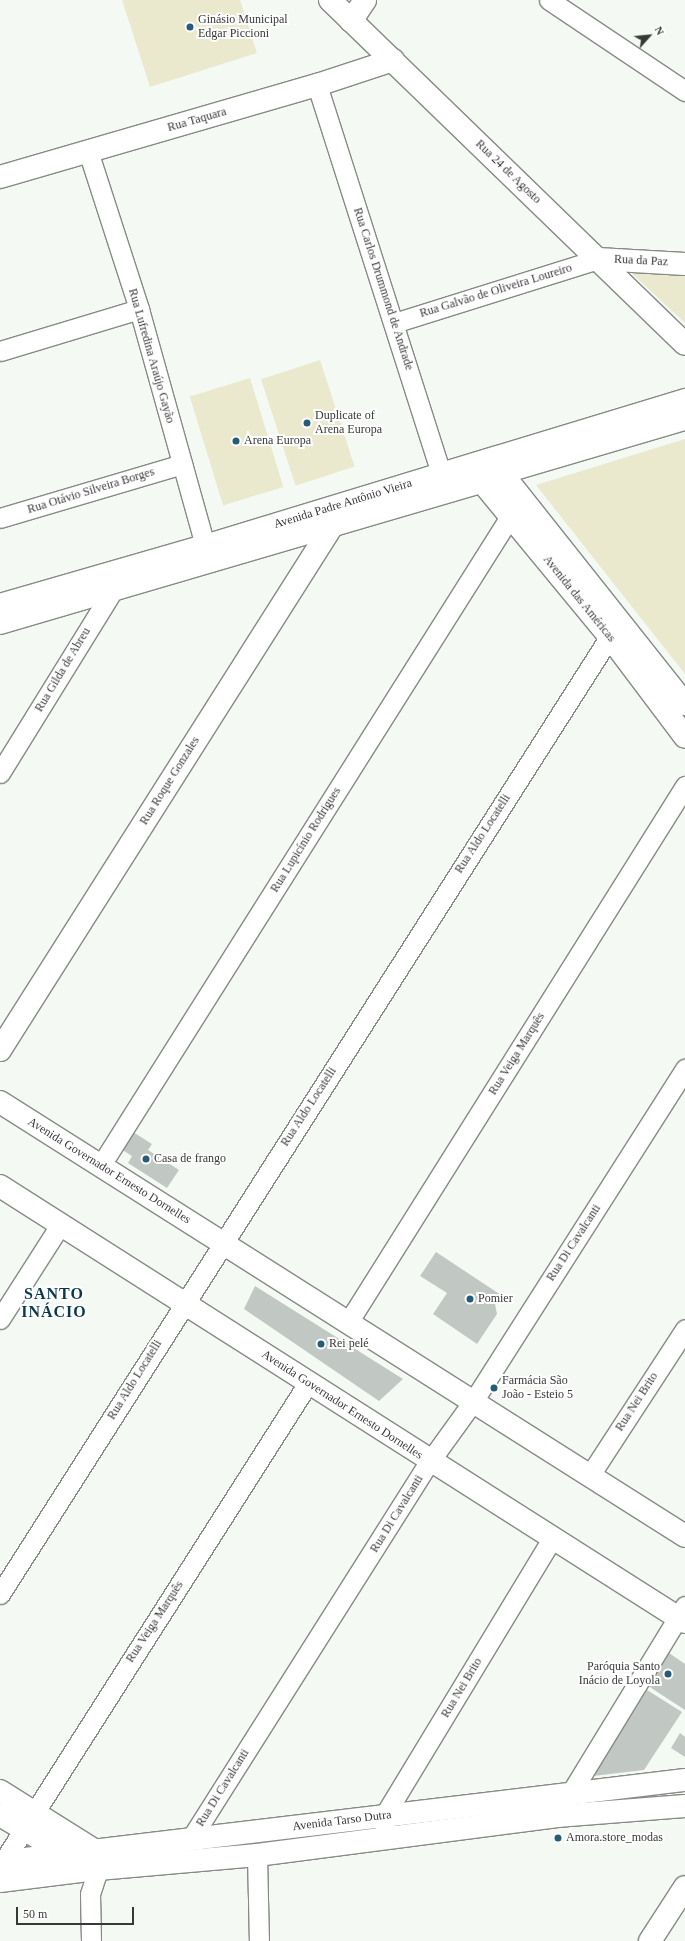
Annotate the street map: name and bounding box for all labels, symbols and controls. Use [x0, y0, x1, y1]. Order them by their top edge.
place label: Ginásio Municipal Edgar Piccioni [198, 13, 288, 41]
north arrow [629, 16, 669, 56]
marker: Ginásio Municipal Edgar Piccioni [185, 22, 195, 32]
text: N [653, 24, 667, 37]
street label: Rua Taquara [166, 105, 228, 135]
street label: Rua 24 de Agosto [472, 137, 544, 207]
street label: Rua Carlos Drummond de Andrade [350, 206, 416, 372]
street label: Rua da Paz [614, 252, 668, 270]
street label: Rua Galvão de Oliveira Loureiro [418, 261, 574, 321]
street label: Rua Lufredina Araújo Gayão [125, 287, 177, 425]
place label: Duplicate of Arena Europa [315, 409, 382, 437]
marker: Duplicate of Arena Europa [302, 418, 312, 428]
place label: Arena Europa [244, 434, 311, 448]
marker: Arena Europa [231, 436, 241, 446]
street label: Rua Otávio Silveira Borges [26, 465, 156, 517]
street label: Avenida Padre Antônio Vieira [272, 476, 414, 532]
street label: Avenida das Américas [540, 553, 618, 645]
street label: Rua Gilda de Abreu [32, 625, 94, 715]
street label: Rua Roque Gonzales [137, 734, 203, 828]
street label: Rua Lupicínio Rodrigues [268, 785, 344, 895]
street label: Rua Aldo Locatelli [452, 792, 514, 876]
street label: Rua Veiga Marquês [486, 1010, 548, 1098]
street label: Rua Aldo Locatelli [278, 1065, 340, 1149]
street label: Avenida Governador Ernesto Dornelles [25, 1115, 193, 1227]
place label: Casa de frango [154, 1152, 226, 1166]
marker: Casa de frango [141, 1154, 151, 1164]
street label: Rua Di Cavalcanti [544, 1202, 604, 1284]
district label: SANTO INÁCIO [21, 1284, 87, 1322]
place label: Pomier [478, 1292, 513, 1306]
marker: Pomier [465, 1294, 475, 1304]
street label: Rua Aldo Locatelli [105, 1337, 165, 1423]
place label: Rei pelé [329, 1337, 369, 1351]
marker: Rei pelé [316, 1339, 326, 1349]
street label: Avenida Governador Ernesto Dornelles [259, 1347, 425, 1463]
street label: Rua Nei Brito [613, 1370, 661, 1434]
place label: Farmácia São João - Esteio 5 [502, 1374, 573, 1402]
marker: Farmácia São João - Esteio 5 [489, 1383, 499, 1393]
street label: Rua Di Cavalcanti [367, 1473, 427, 1555]
street label: Rua Veiga Marquês [123, 1578, 187, 1666]
street label: Rua Nei Brito [438, 1655, 486, 1721]
place label: Paróquia Santo Inácio de Loyola [579, 1660, 660, 1688]
marker: Paróquia Santo Inácio de Loyola [663, 1669, 673, 1679]
street label: Rua Di Cavalcanti [193, 1747, 253, 1829]
street label: Avenida Tarso Dutra [292, 1808, 392, 1834]
place label: Amora.store_modas [566, 1831, 663, 1845]
marker: Amora.store_modas [553, 1833, 563, 1843]
scale bar [18, 1899, 136, 1925]
text: 50 m [23, 1907, 47, 1921]

